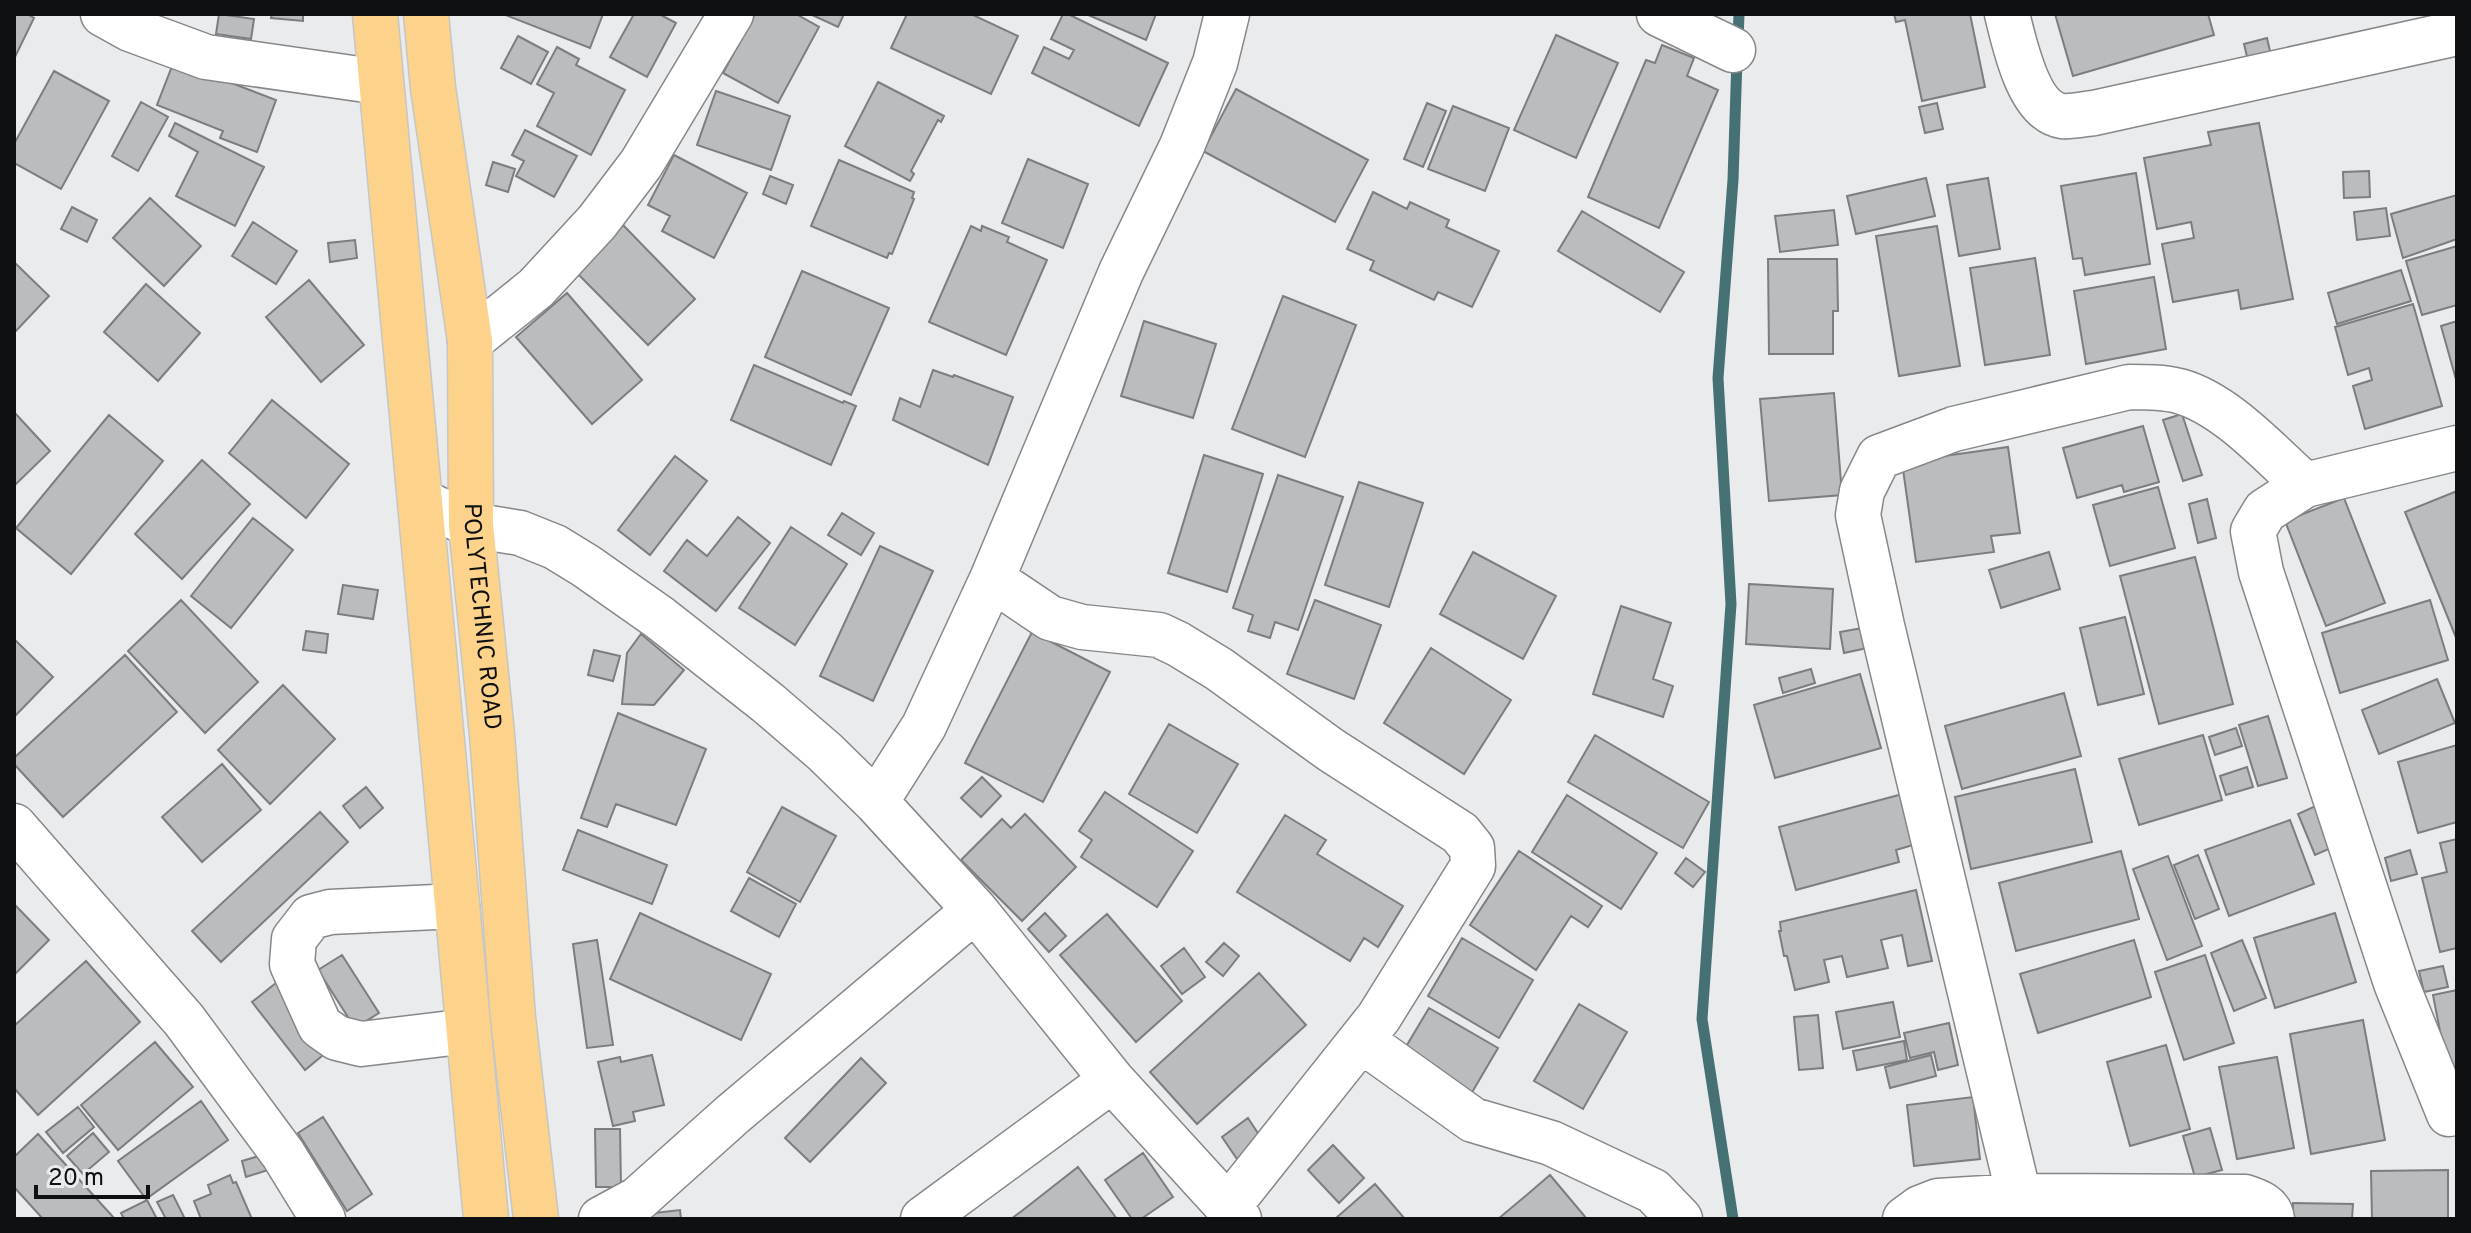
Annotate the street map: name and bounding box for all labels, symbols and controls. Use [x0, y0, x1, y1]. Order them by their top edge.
street label: POLYTECHNIC ROAD [455, 503, 507, 731]
scale bar [36, 1149, 148, 1199]
text: 20 m [48, 1164, 104, 1194]

